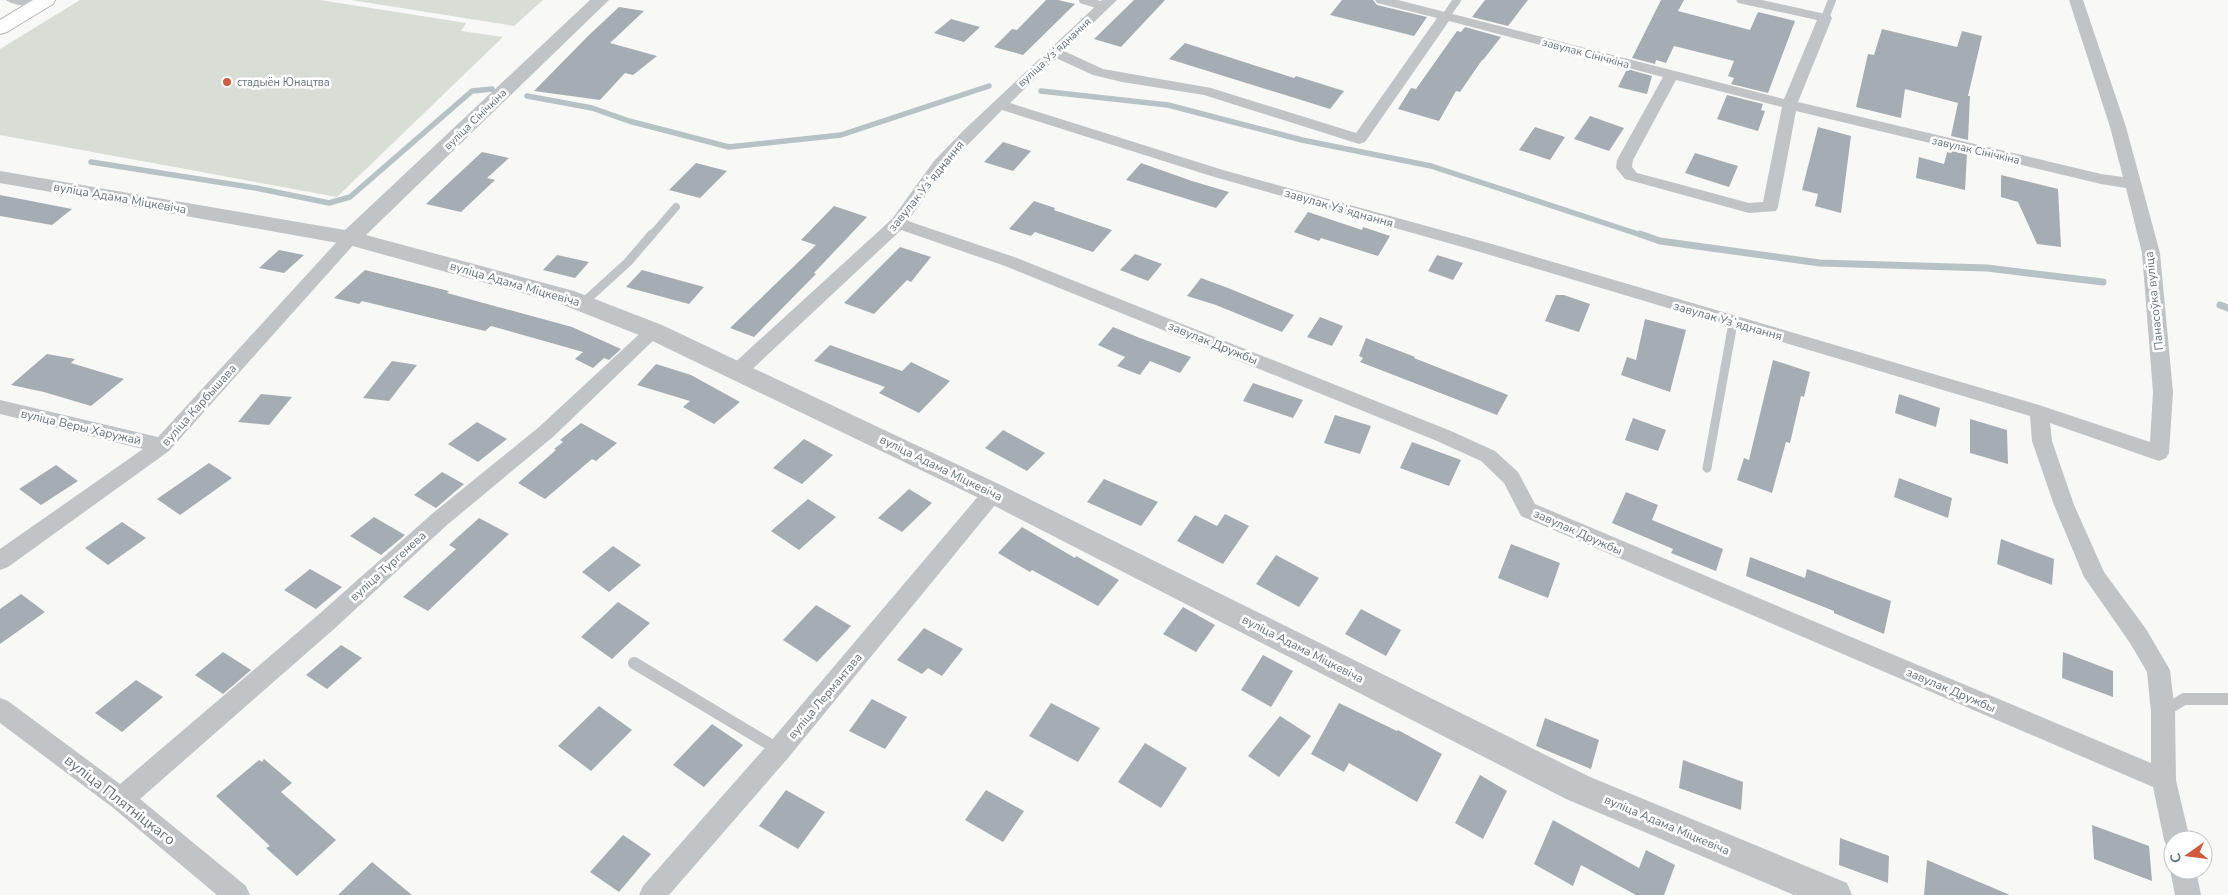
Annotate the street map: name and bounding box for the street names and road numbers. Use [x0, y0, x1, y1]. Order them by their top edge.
street label: вуліца Узʼяднання [1014, 14, 1094, 90]
street label: завулак Сінічкіна [1541, 35, 1631, 72]
street label: вуліца Сінічкіна [441, 85, 510, 153]
street label: завулак Сінічкіна [1930, 133, 2021, 168]
street label: завулак Узʼяднання [884, 137, 968, 235]
street label: вуліца Адама Міцкевіча [52, 178, 188, 218]
street label: завулак Узʼяднання [1283, 185, 1395, 231]
street label: Панасоўка вуліца [2141, 251, 2167, 351]
street label: вуліца Адама Міцкевіча [448, 258, 582, 310]
street label: завулак Узʼяднання [1672, 298, 1784, 344]
street label: завулак Дружбы [1166, 318, 1260, 368]
street label: вуліца Карбышава [158, 361, 240, 449]
street label: вуліца Веры Харужай [19, 405, 143, 449]
street label: вуліца Адама Міцкевіча [877, 431, 1005, 505]
street label: завулак Дружбы [1531, 505, 1625, 559]
street label: вуліца Тургенева [347, 528, 429, 604]
street label: вуліца Адама Міцкевіча [1239, 611, 1367, 687]
street label: вуліца Лермантава [784, 650, 866, 742]
street label: завулак Дружбы [1904, 664, 1998, 716]
street label: вуліца Плятніцкаго [60, 750, 180, 850]
street label: вуліца Адама Міцкевіча [1602, 791, 1732, 859]

